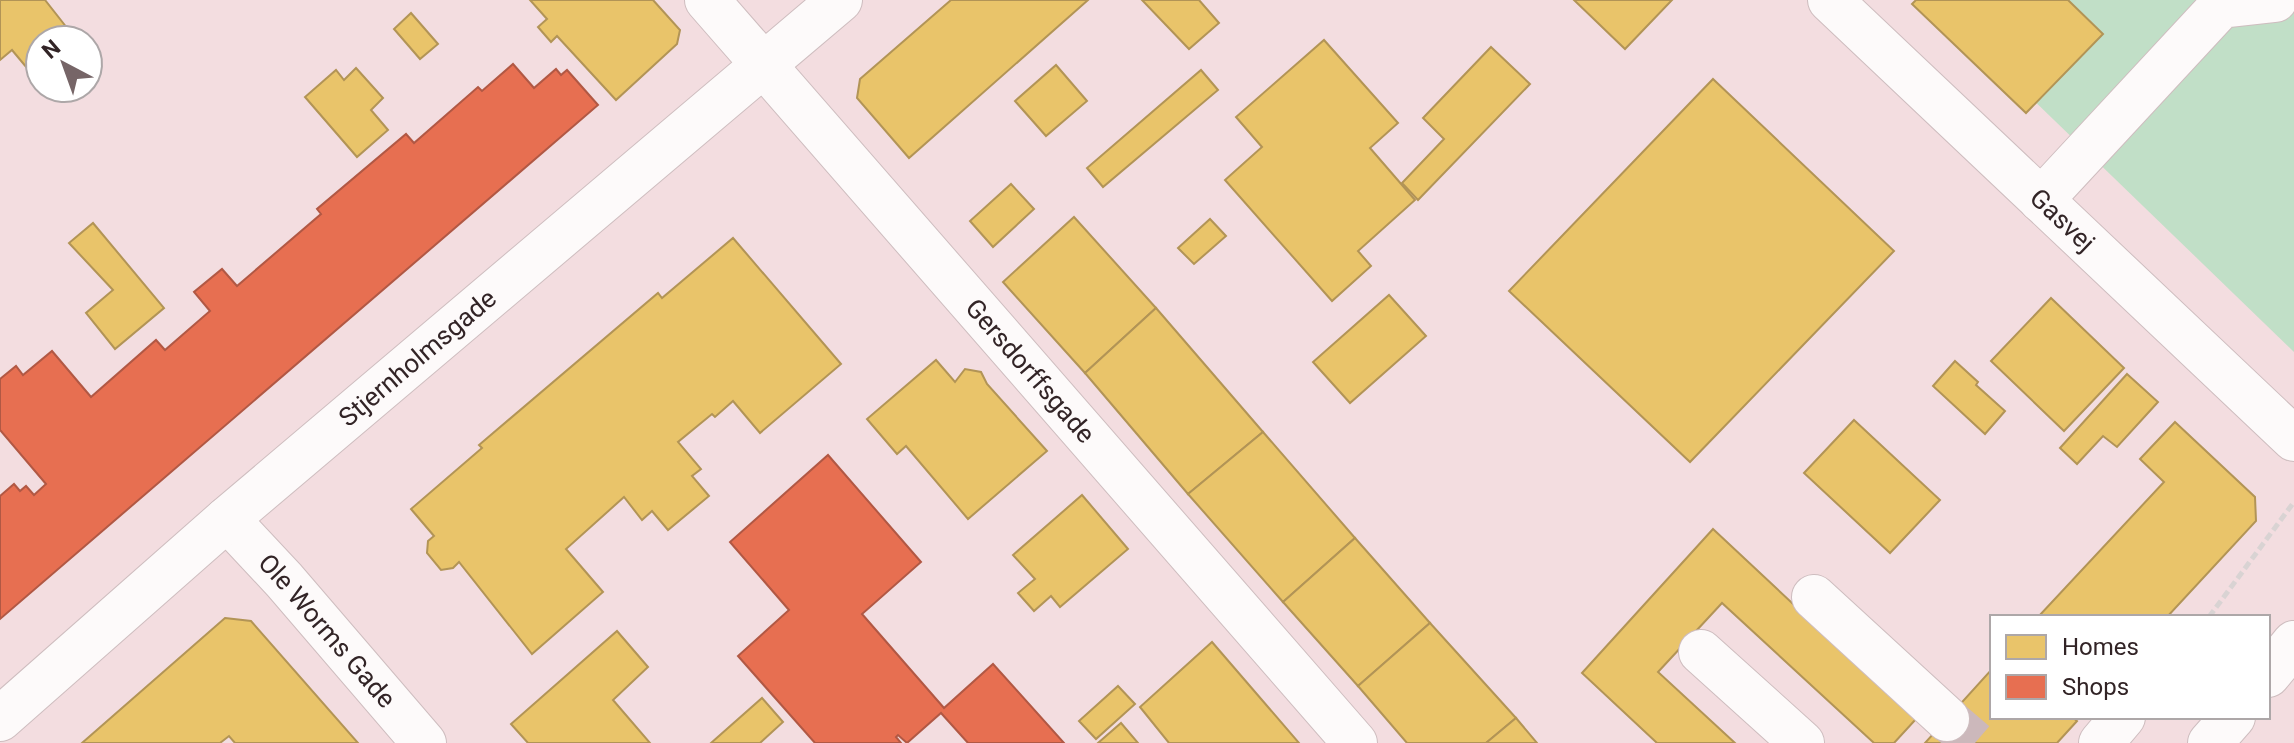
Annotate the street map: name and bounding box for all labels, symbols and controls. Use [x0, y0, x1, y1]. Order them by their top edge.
north arrow [24, 24, 104, 104]
text: N [37, 35, 65, 64]
street label: Gasvej [2024, 182, 2101, 258]
street label: Stjernholmsgade [333, 283, 502, 433]
street label: Gersdorffsgade [960, 293, 1101, 449]
street label: Ole Worms Gade [252, 548, 402, 714]
legend [1990, 615, 2270, 719]
text: Homes [2062, 633, 2139, 661]
text: Shops [2062, 673, 2129, 701]

